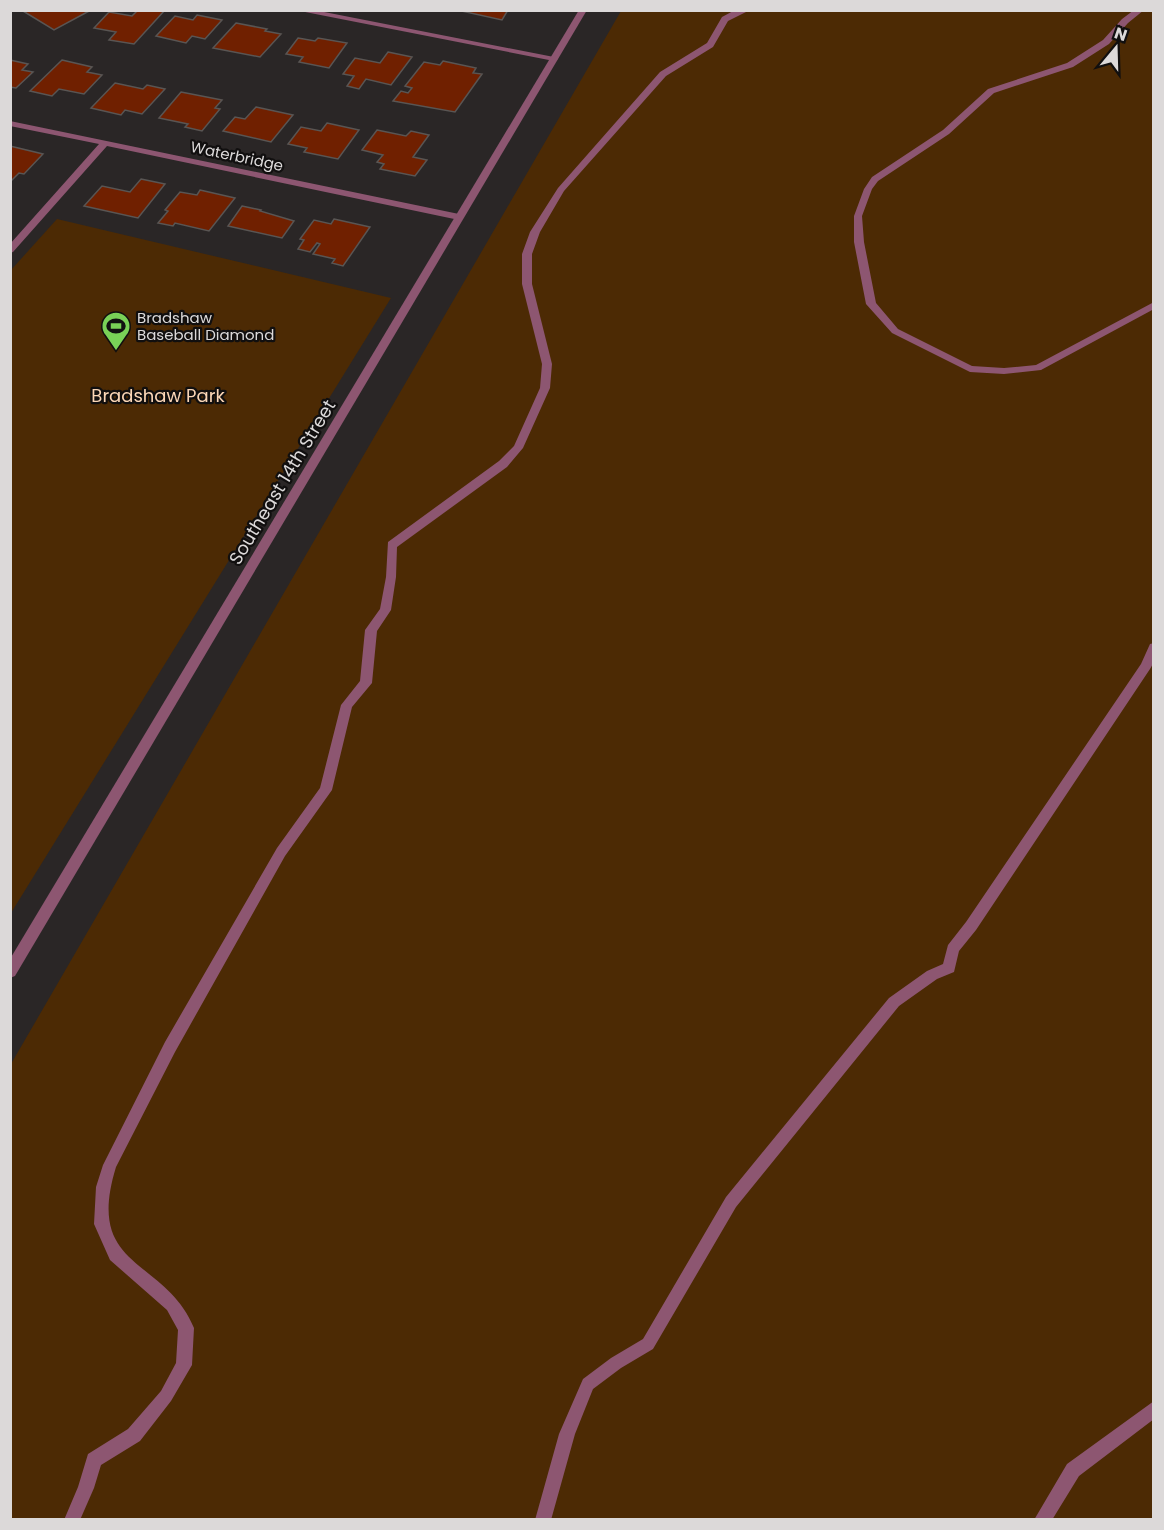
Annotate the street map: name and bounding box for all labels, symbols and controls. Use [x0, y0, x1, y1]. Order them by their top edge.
north arrow [1086, 18, 1146, 78]
text: N [1111, 21, 1130, 47]
street label: Waterbridge [189, 136, 285, 176]
place label: Bradshaw Baseball Diamond [137, 307, 274, 345]
sports icon: Bradshaw Baseball Diamond [100, 310, 132, 352]
park label: Bradshaw Park [91, 383, 225, 408]
street label: Southeast 14th Street [223, 395, 341, 569]

